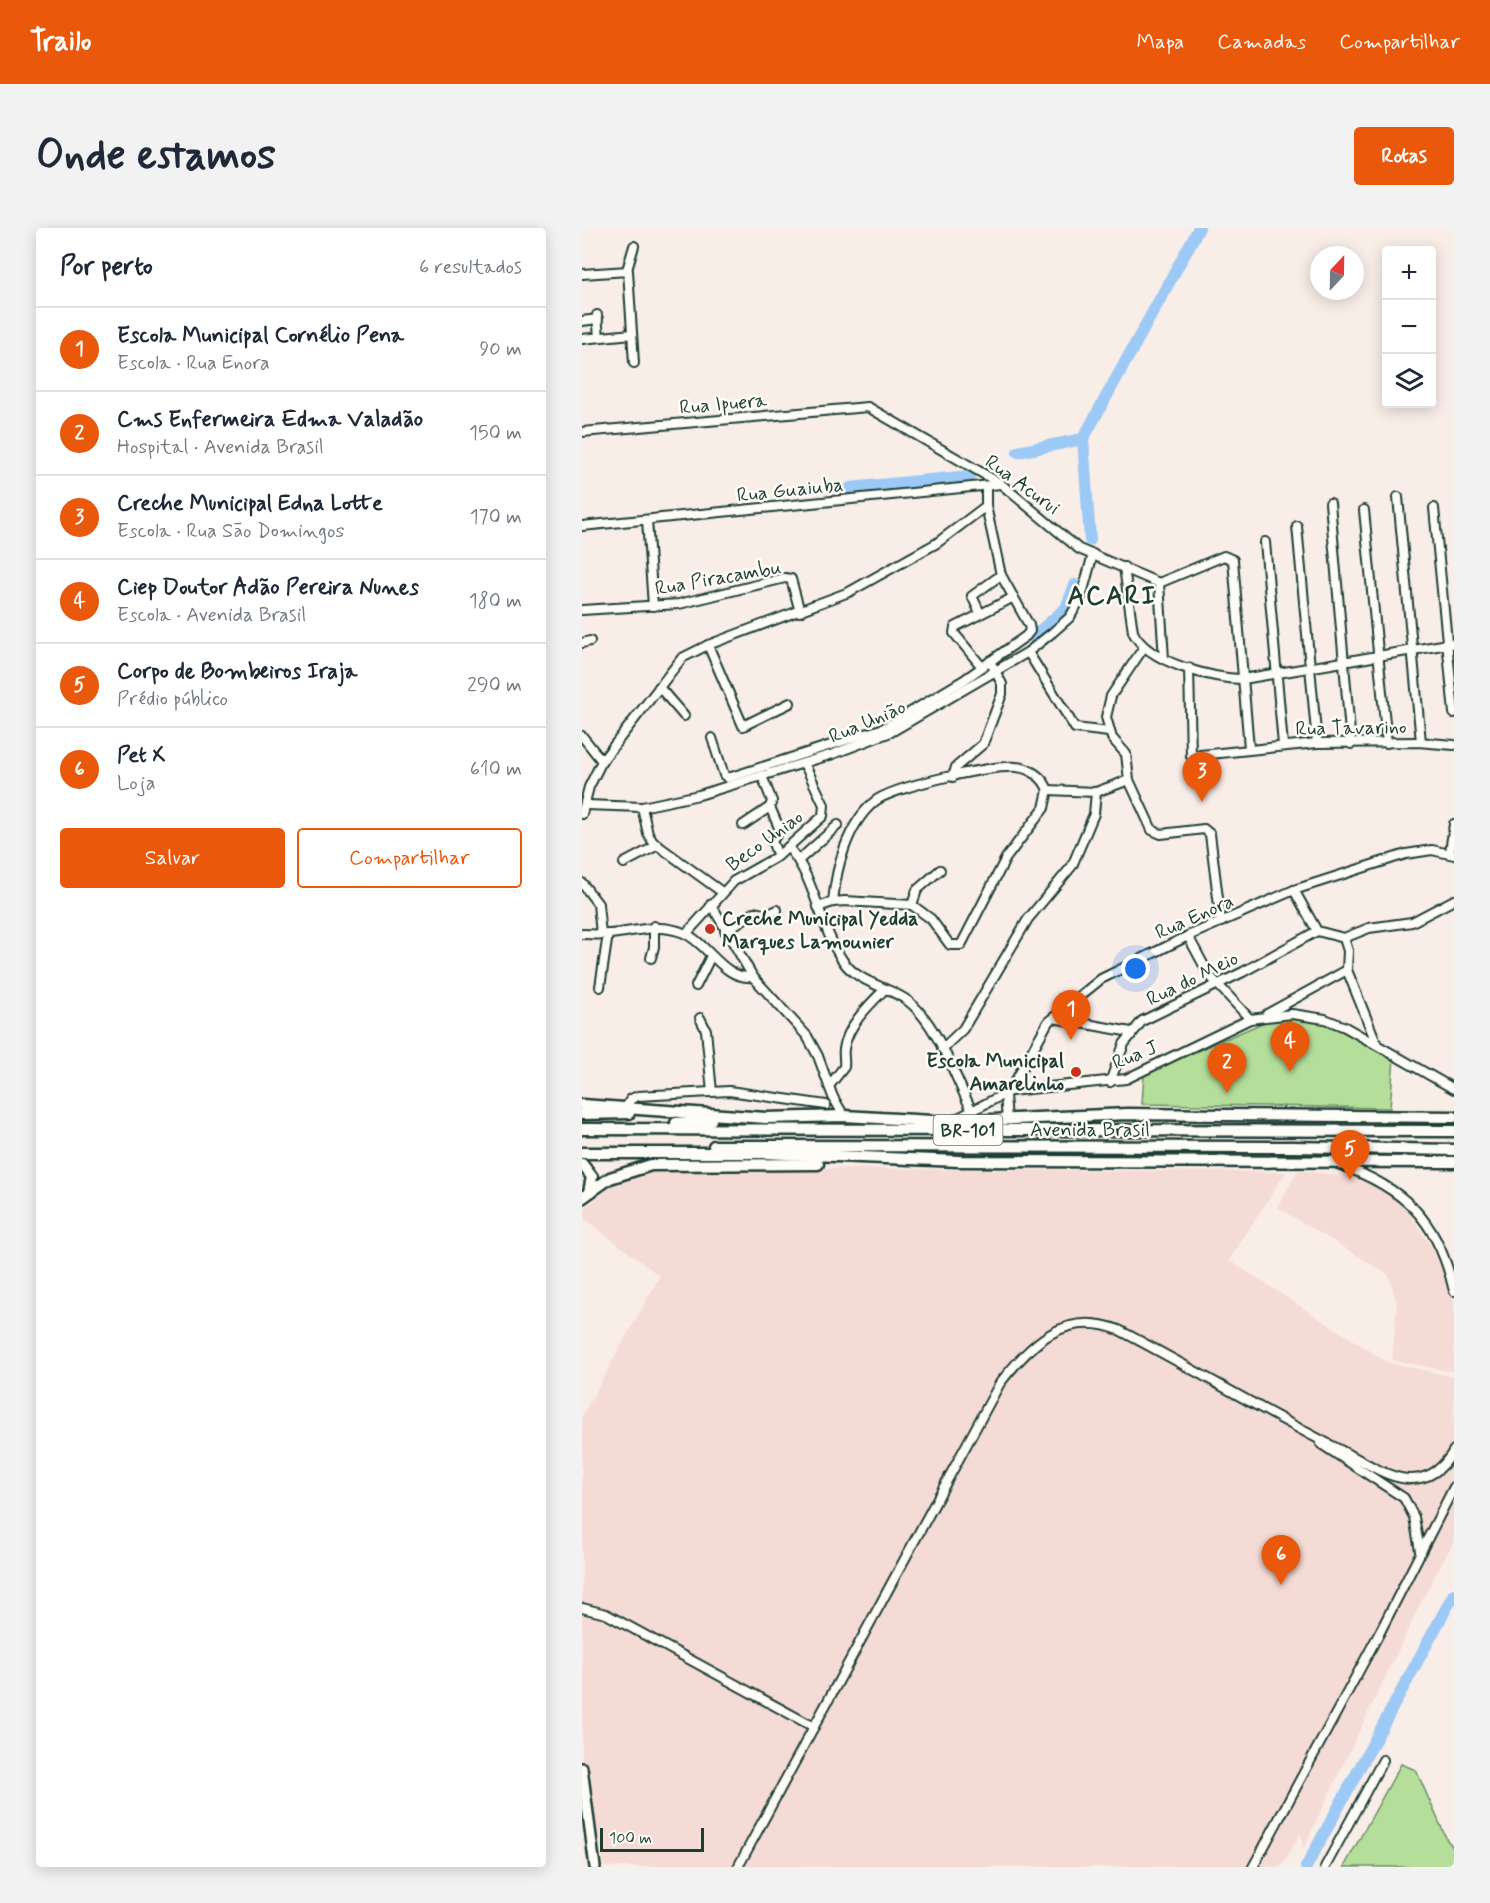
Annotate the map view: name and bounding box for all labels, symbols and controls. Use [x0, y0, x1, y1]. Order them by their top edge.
text: Trailo [30, 24, 91, 61]
text: Mapa [1136, 28, 1184, 56]
text: Camadas [1217, 28, 1306, 56]
text: Compartilhar [1339, 28, 1460, 56]
button: Rotas [1354, 127, 1454, 185]
text: Onde estamos [36, 129, 276, 184]
north arrow [1310, 246, 1364, 300]
map controls [1382, 246, 1436, 408]
button: + [1382, 246, 1436, 300]
text: Por perto [60, 250, 153, 284]
text: 6 resultados [419, 254, 522, 281]
button: − [1382, 300, 1436, 354]
text: Escola Municipal Cornélio Pena [117, 322, 404, 350]
text: 1 [75, 336, 84, 363]
text: 90 m [479, 336, 522, 363]
text: Escola · Rua Enora [117, 350, 270, 377]
button: layers [1382, 354, 1436, 408]
street label: Rua Ipuera [678, 387, 769, 422]
text: Cms Enfermeira Edma Valadão [117, 406, 423, 434]
text: 2 [75, 420, 84, 447]
text: 150 m [469, 420, 522, 447]
text: Hospital · Avenida Brasil [117, 434, 324, 461]
street label: Rua Acurui [979, 449, 1065, 522]
street label: Rua Guaiuba [736, 471, 845, 510]
text: Creche Municipal Edna Lotte [117, 490, 383, 518]
text: 3 [75, 504, 84, 531]
text: 170 m [470, 504, 522, 531]
text: Escola · Rua Sāo Domingos [117, 518, 344, 545]
street label: Rua Piracambu [653, 554, 784, 603]
text: Ciep Doutor Adão Pereira Nunes [117, 574, 419, 602]
district label: ACARI [1068, 580, 1156, 614]
text: 4 [74, 588, 85, 615]
text: 180 m [469, 588, 522, 615]
text: Escola · Avenida Brasil [117, 602, 306, 629]
text: Corpo de Bombeiros Iraja [117, 658, 357, 686]
text: 5 [74, 672, 86, 699]
text: 290 m [467, 672, 522, 699]
text: Prédio público [117, 686, 228, 713]
street label: Rua União [825, 694, 910, 751]
street label: Rua Tavarino [1295, 714, 1407, 743]
text: Pet X [117, 742, 166, 770]
pin: 3 [1182, 752, 1222, 802]
text: 6 [74, 756, 85, 783]
text: 610 m [470, 756, 522, 783]
text: Loja [117, 770, 155, 797]
street label: Beco Uniao [721, 804, 809, 878]
button: Salvar [60, 828, 285, 888]
button: Compartilhar [297, 828, 522, 888]
street label: Rua Enora [1151, 888, 1238, 947]
place label: Creche Municipal Yedda Marques Lamounier [722, 906, 918, 956]
marker: Creche Municipal Yedda Marques Lamounier [703, 922, 717, 936]
street label: Rua do Meio [1142, 945, 1243, 1013]
your location [1121, 954, 1150, 983]
pin: 1 [1052, 990, 1090, 1040]
pin: 4 [1270, 1022, 1310, 1072]
street label: Rua J [1108, 1034, 1163, 1077]
pin: 2 [1208, 1044, 1246, 1093]
place label: Escola Municipal Amarelinho [926, 1048, 1064, 1098]
marker: Escola Municipal Amarelinho [1069, 1065, 1083, 1079]
road number: BR-101 [934, 1115, 1002, 1145]
street label: Avenida Brasil [1030, 1117, 1150, 1144]
pin: 5 [1330, 1130, 1370, 1180]
pin: 6 [1262, 1536, 1300, 1585]
scale bar [600, 1825, 704, 1852]
text: 100 m [609, 1828, 652, 1849]

